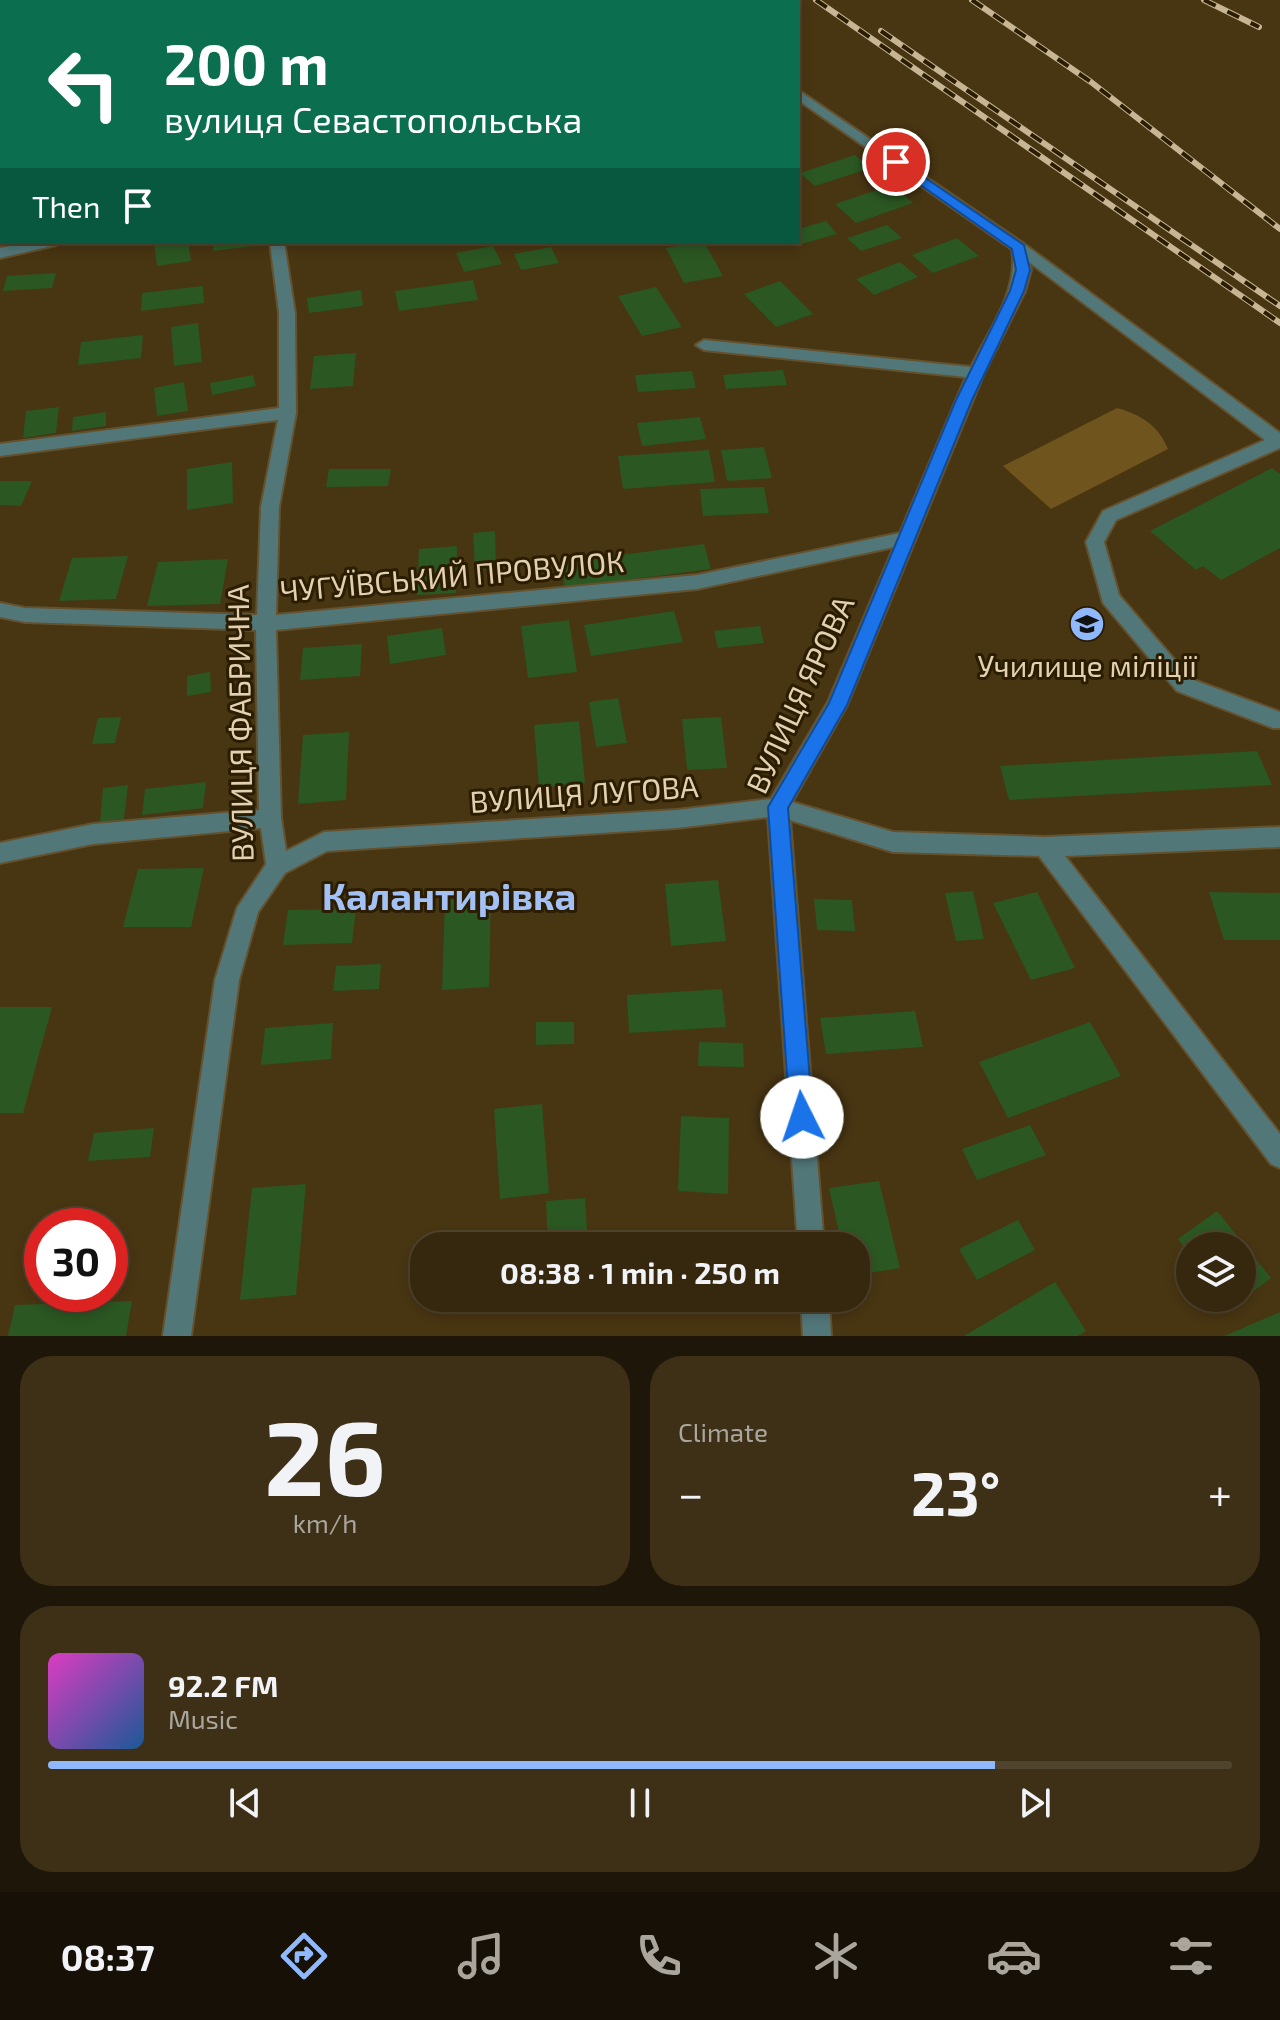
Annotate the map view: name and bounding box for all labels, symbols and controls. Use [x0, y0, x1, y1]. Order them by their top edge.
text: 200 m [164, 29, 329, 96]
icon: left [32, 32, 136, 136]
text: вулиця Севастопольська [164, 97, 582, 140]
pin [862, 128, 930, 196]
icon: arrive [874, 140, 918, 184]
icon: arrive [116, 184, 160, 228]
text: Then [32, 188, 100, 224]
street label: ЧУГУЇВСЬКИЙ ПРОВУЛОК [279, 542, 625, 608]
street label: ВУЛИЦЯ ФАБРИЧНА [219, 584, 259, 862]
street label: ВУЛИЦЯ ЯРОВА [738, 589, 861, 798]
school or university icon: Училище міліції [1068, 605, 1106, 643]
place label: Училище міліції [977, 647, 1197, 683]
street label: ВУЛИЦЯ ЛУГОВА [468, 767, 700, 819]
district label: Калантирівка [322, 872, 576, 918]
position arrow [760, 1075, 844, 1159]
speed limit sign: 30 [24, 1208, 128, 1312]
map controls [1176, 1232, 1256, 1312]
button: layers [1176, 1232, 1256, 1312]
text: 08:38 · 1 min · 250 m [500, 1254, 780, 1290]
text: 26 [264, 1392, 386, 1517]
text: Climate [678, 1416, 768, 1447]
text: 23° [911, 1456, 1001, 1528]
text: − [678, 1466, 704, 1519]
text: + [1208, 1466, 1232, 1519]
text: km/h [293, 1507, 357, 1538]
text: 92.2 FM [168, 1667, 279, 1703]
text: Music [168, 1703, 238, 1734]
icon: previous [223, 1781, 267, 1825]
icon: pause [618, 1781, 662, 1825]
icon: next [1013, 1781, 1057, 1825]
icon: directions [276, 1928, 332, 1984]
icon: music [453, 1928, 509, 1984]
icon: phone [631, 1928, 687, 1984]
icon: climate [808, 1928, 864, 1984]
icon: car [986, 1928, 1042, 1984]
icon: filters [1163, 1928, 1219, 1984]
text: 08:37 [61, 1935, 155, 1978]

